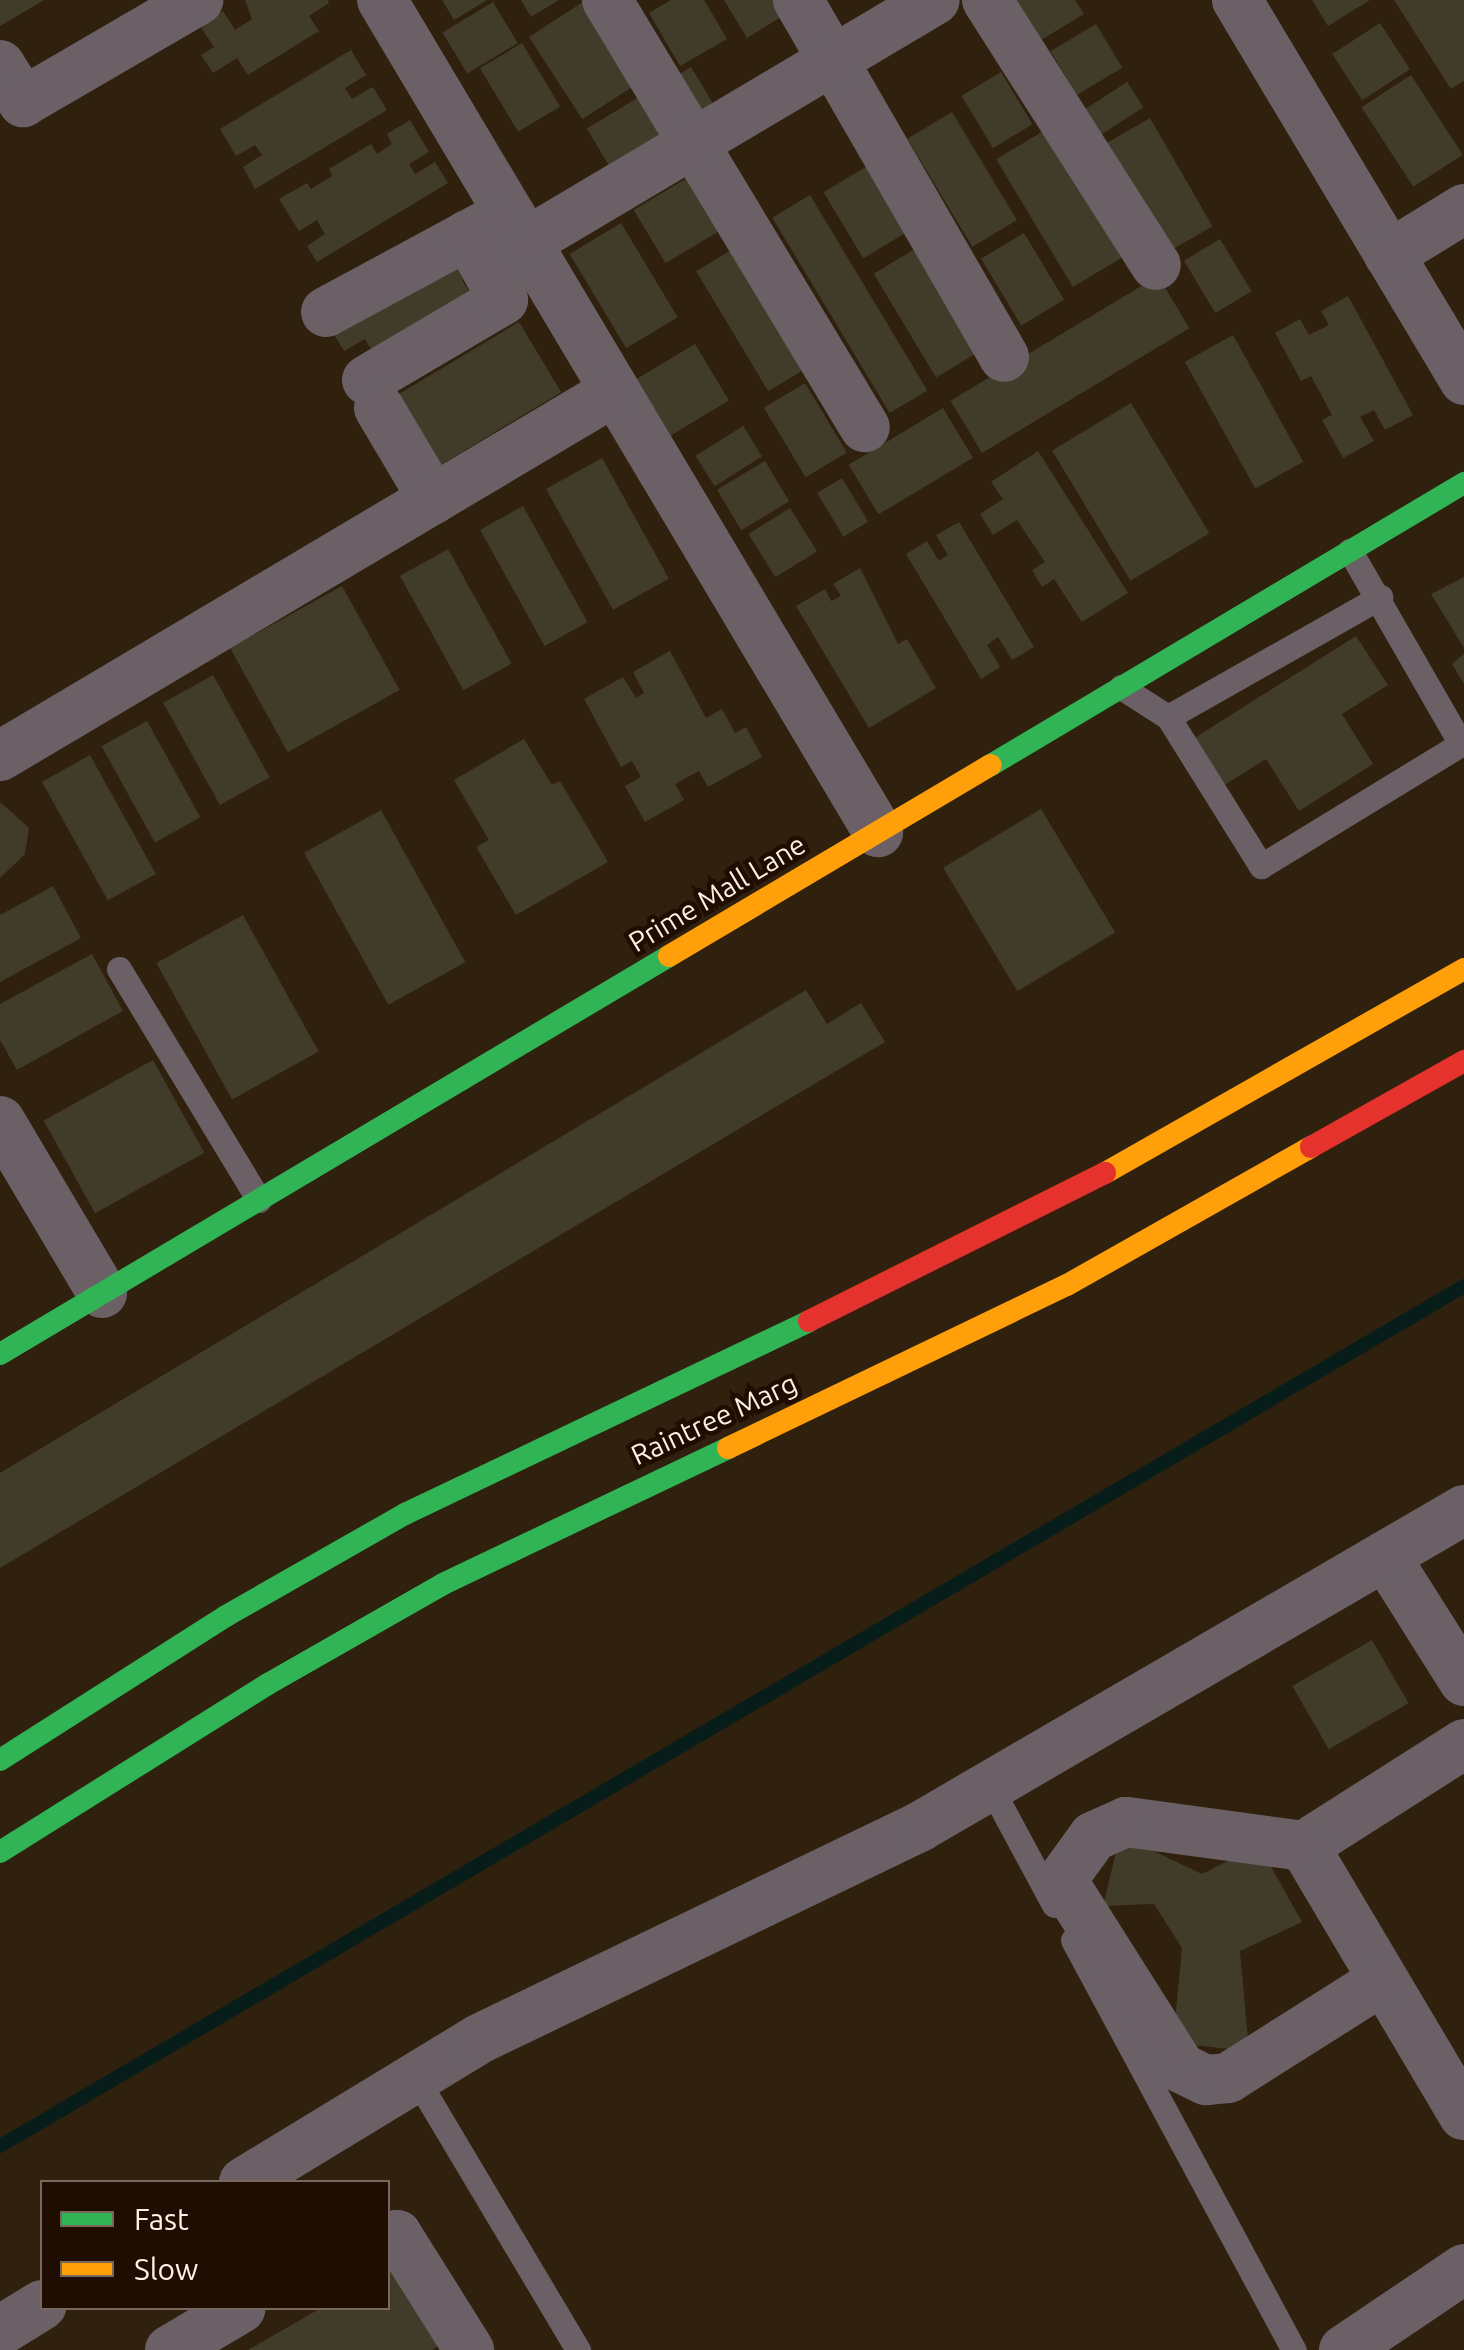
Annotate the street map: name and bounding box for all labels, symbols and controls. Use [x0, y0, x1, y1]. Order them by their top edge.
street label: Prime Mall Lane [623, 827, 811, 959]
street label: Raintree Marg [626, 1366, 802, 1472]
legend [40, 2180, 390, 2310]
text: Fast [134, 2202, 189, 2236]
text: Slow [134, 2252, 198, 2286]

